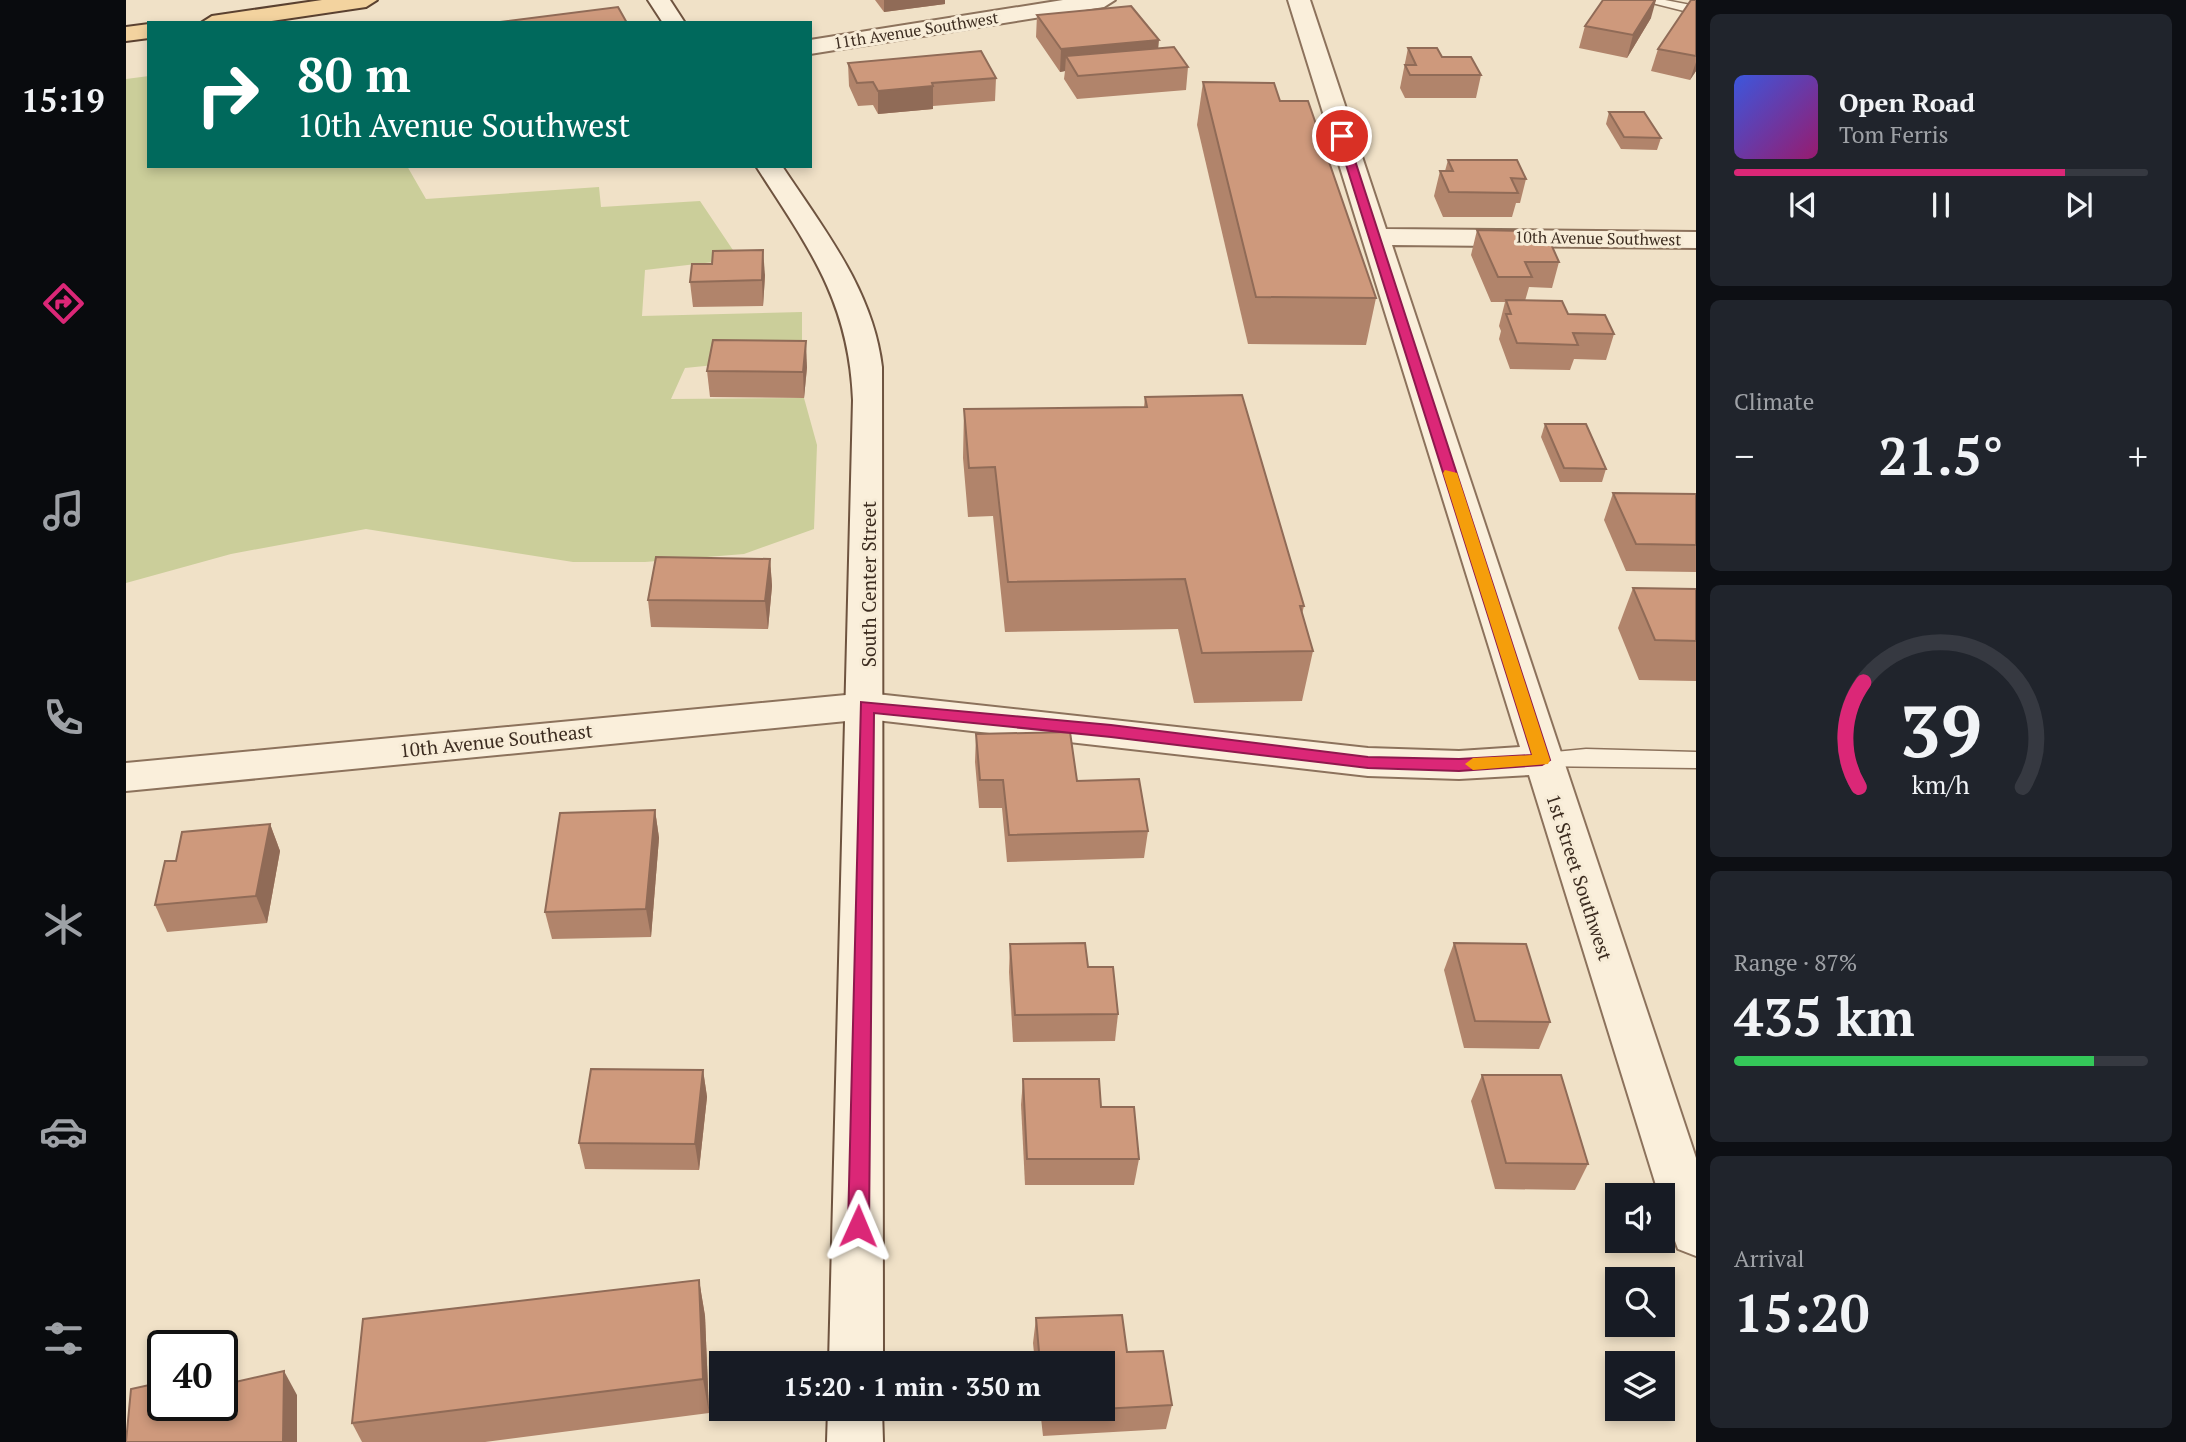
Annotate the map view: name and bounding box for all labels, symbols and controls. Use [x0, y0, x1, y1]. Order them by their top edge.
street label: 11th Avenue Southwest [832, 6, 1000, 54]
text: 80 m [297, 41, 411, 106]
icon: right [182, 49, 273, 140]
text: 15:19 [21, 79, 105, 121]
text: Open Road [1839, 85, 1975, 119]
text: 10th Avenue Southwest [297, 104, 630, 146]
pin [1312, 106, 1372, 166]
icon: arrive [1323, 117, 1361, 155]
text: Tom Ferris [1839, 119, 1949, 150]
icon: previous [1784, 186, 1822, 224]
icon: pause [1922, 186, 1960, 224]
icon: next [2060, 186, 2098, 224]
street label: 10th Avenue Southwest [1515, 226, 1682, 250]
icon: directions [39, 279, 88, 328]
text: Climate [1734, 386, 1814, 417]
text: 21.5° [1878, 421, 2004, 490]
text: − [1734, 431, 1754, 481]
text: + [2128, 431, 2148, 481]
icon: music [39, 486, 88, 535]
street label: South Center Street [856, 501, 881, 667]
text: 39 [1900, 681, 1982, 778]
icon: phone [39, 693, 88, 742]
street label: 10th Avenue Southeast [398, 717, 594, 763]
text: km/h [1912, 768, 1970, 801]
street label: 1st Street Southwest [1541, 791, 1619, 963]
icon: climate [39, 900, 88, 949]
text: Range · 87% [1734, 947, 1857, 978]
text: 435 km [1734, 982, 1915, 1051]
icon: car [39, 1107, 88, 1156]
map controls [1605, 1183, 1675, 1421]
button: sound [1605, 1183, 1675, 1253]
position arrow [821, 1189, 895, 1263]
text: Arrival [1734, 1243, 1805, 1274]
button: search [1605, 1267, 1675, 1337]
text: 15:20 [1734, 1278, 1869, 1347]
icon: filters [39, 1314, 88, 1363]
speed limit sign: 40 [147, 1330, 238, 1421]
button: layers [1605, 1351, 1675, 1421]
text: 15:20 · 1 min · 350 m [783, 1369, 1041, 1403]

